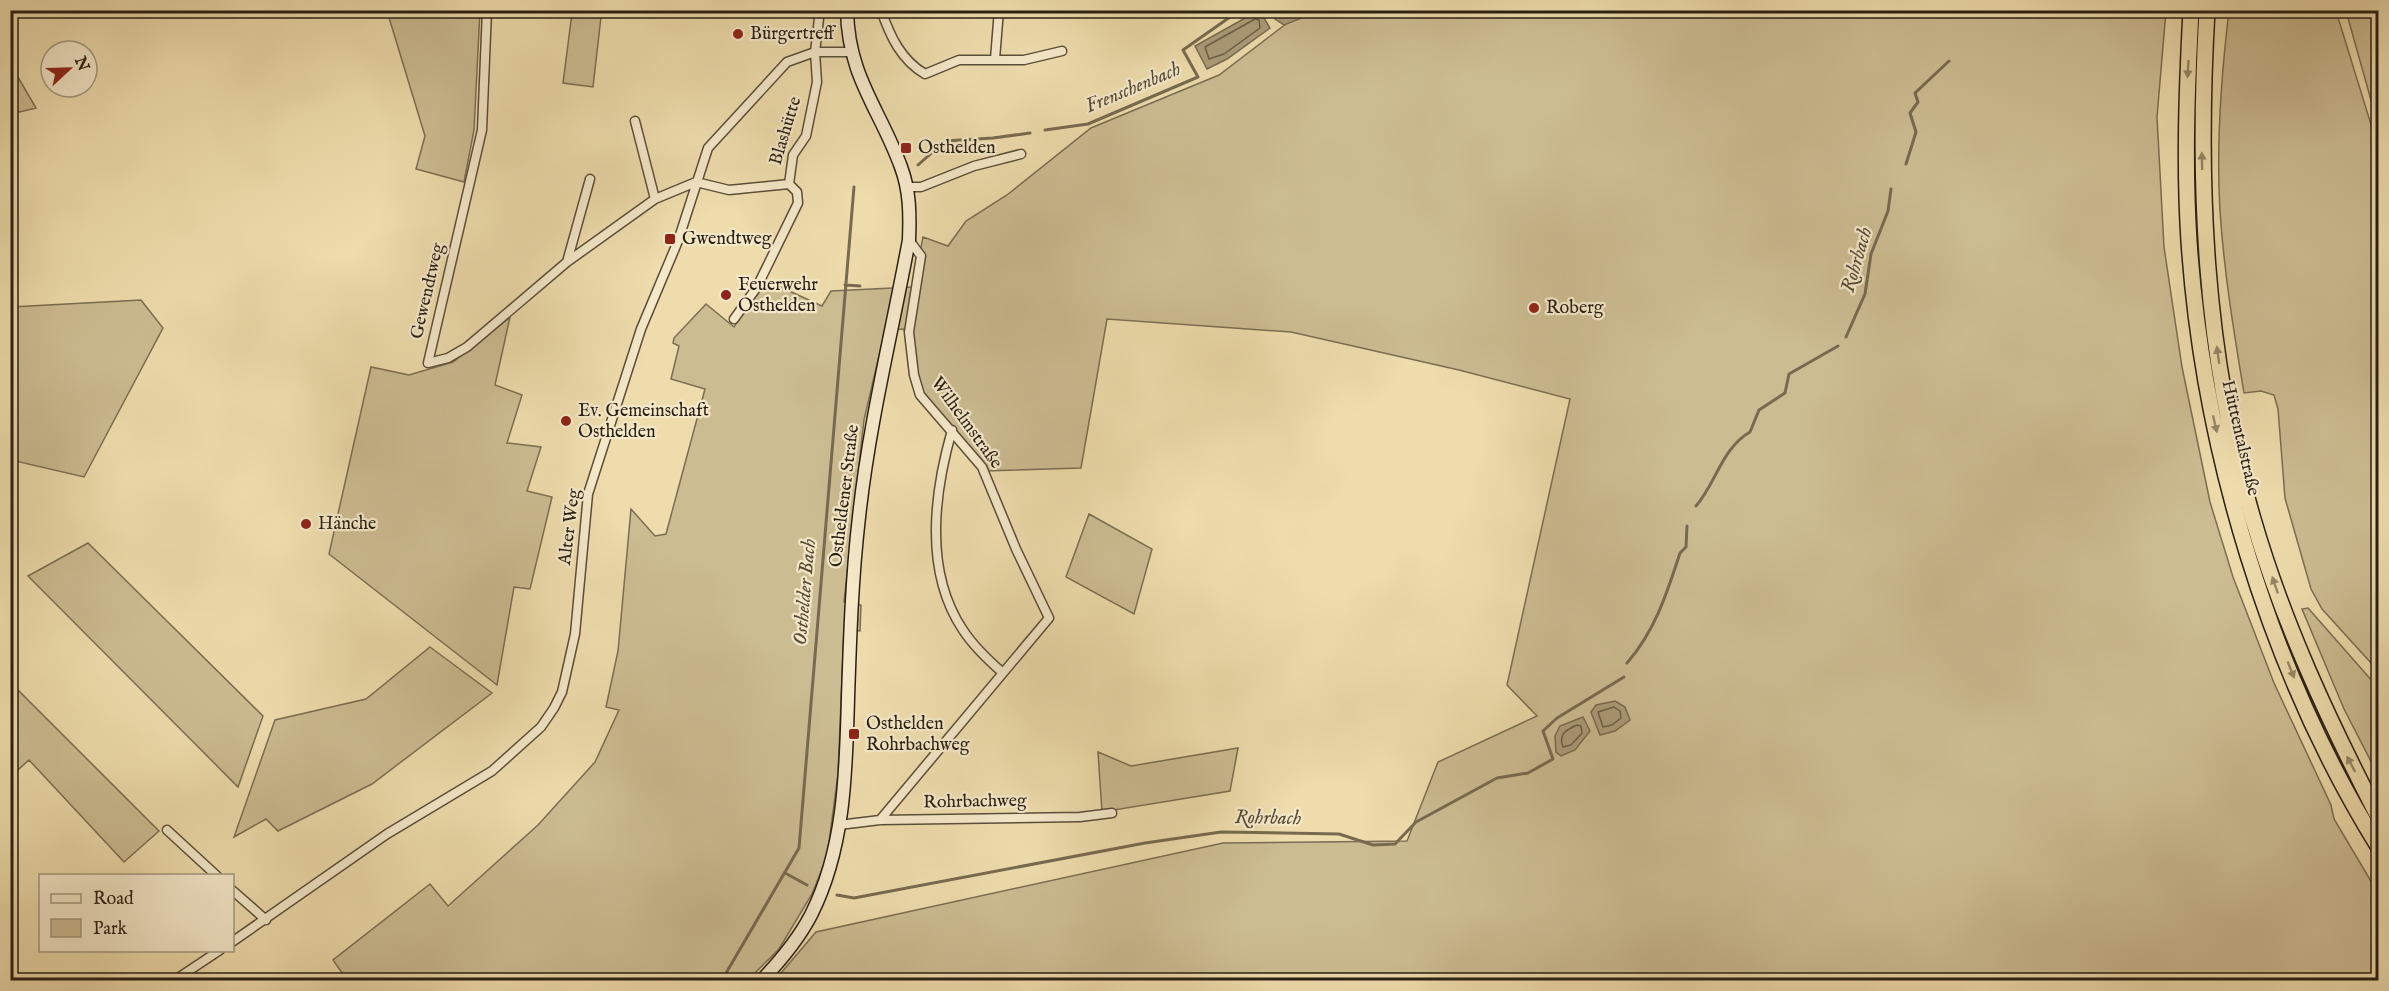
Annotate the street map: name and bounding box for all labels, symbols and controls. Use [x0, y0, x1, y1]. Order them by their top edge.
place label: Bürgertreff [750, 23, 837, 46]
marker: Bürgertreff [731, 27, 745, 41]
north arrow [39, 39, 99, 99]
text: N [69, 53, 93, 74]
water label: Frenschenbach [1082, 57, 1185, 119]
one-way arrow [2183, 59, 2192, 78]
street label: Blashütte [765, 94, 807, 168]
place label: Osthelden [918, 137, 996, 160]
marker: Osthelden [899, 141, 913, 155]
one-way arrow [2198, 152, 2207, 171]
water label: Rohrbach [1836, 224, 1878, 295]
place label: Gwendtweg [682, 228, 772, 251]
marker: Gwendtweg [663, 232, 677, 246]
street label: Gewendtweg [406, 241, 450, 341]
place label: Feuerwehr Osthelden [738, 274, 818, 318]
marker: Feuerwehr Osthelden [719, 288, 733, 302]
place label: Roberg [1546, 297, 1604, 320]
marker: Roberg [1527, 301, 1541, 315]
one-way arrow [2213, 346, 2222, 365]
street label: Wilhelmstraße [925, 373, 1007, 473]
street label: Hüttentalstraße [2216, 378, 2264, 498]
place label: Ev. Gemeinschaft Osthelden [578, 400, 709, 444]
marker: Ev. Gemeinschaft Osthelden [559, 414, 573, 428]
one-way arrow [2210, 414, 2220, 433]
street label: Ostheldener Straße [825, 423, 865, 569]
street label: Alter Weg [554, 487, 586, 567]
place label: Hänche [318, 513, 376, 536]
marker: Hänche [299, 517, 313, 531]
water label: Osthelder Bach [788, 537, 822, 646]
one-way arrow [2270, 576, 2280, 594]
one-way arrow [2287, 661, 2296, 679]
place label: Osthelden Rohrbachweg [866, 713, 970, 757]
marker: Osthelden Rohrbachweg [847, 727, 861, 741]
one-way arrow [2347, 755, 2357, 773]
street label: Rohrbachweg [923, 790, 1027, 814]
water label: Rohrbach [1234, 805, 1302, 831]
legend [39, 874, 234, 952]
text: Road [93, 888, 134, 911]
text: Park [93, 918, 128, 941]

